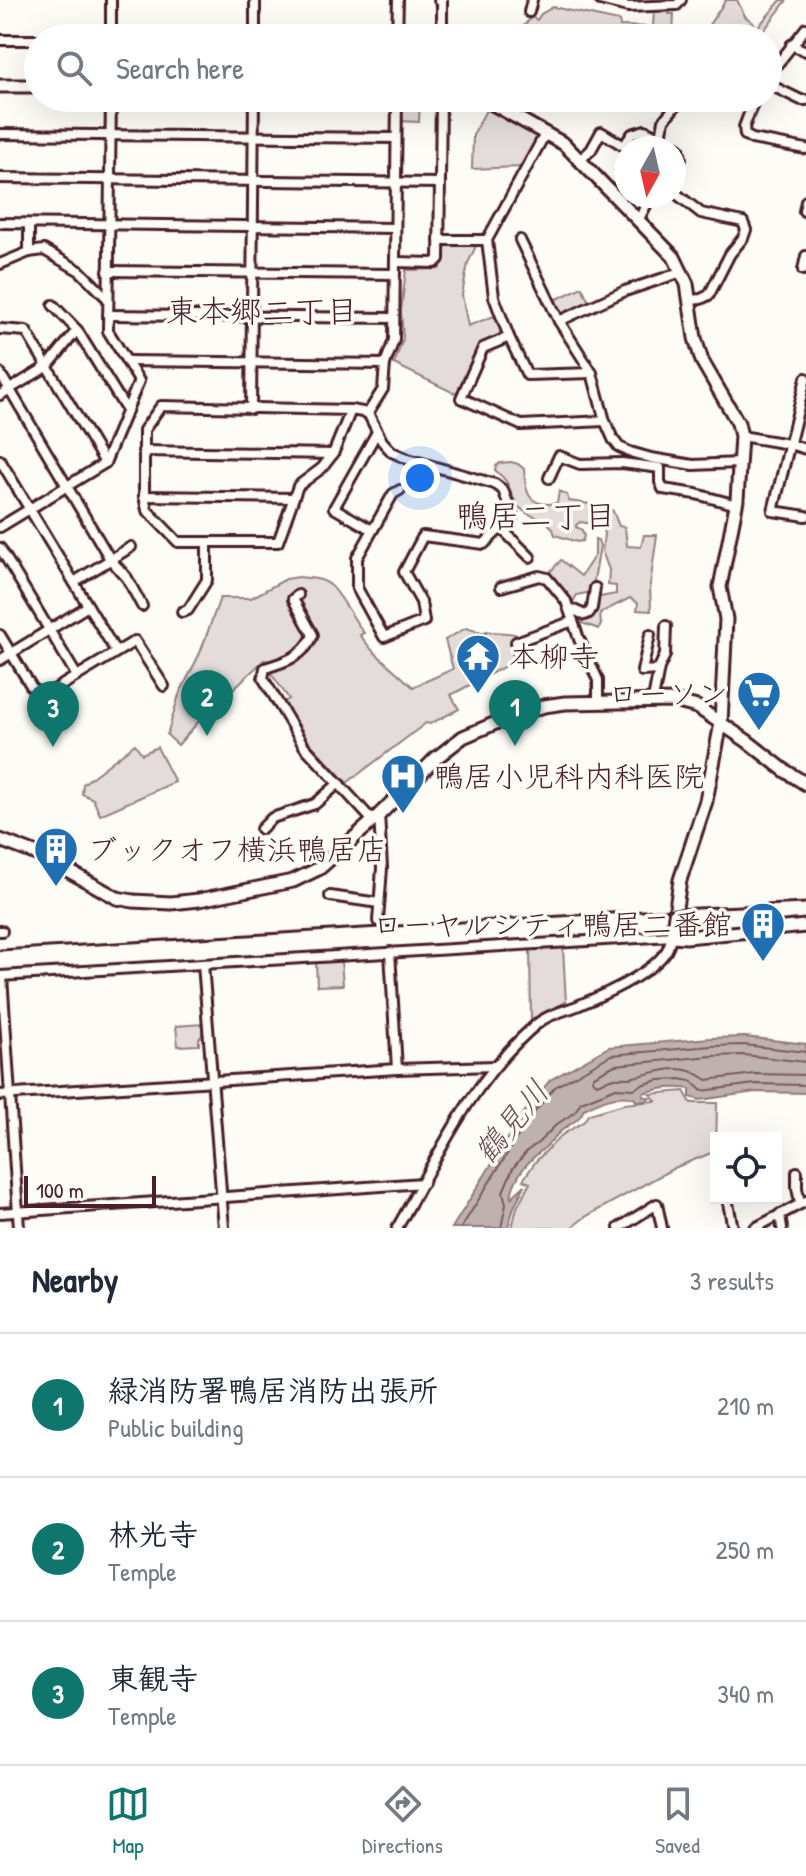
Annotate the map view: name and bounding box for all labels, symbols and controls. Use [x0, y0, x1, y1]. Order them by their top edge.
search box [24, 24, 782, 112]
icon: search [52, 46, 96, 90]
text: Search here [116, 48, 244, 88]
north arrow [614, 136, 686, 208]
district label: 東本郷二丁目 [166, 289, 358, 332]
your location [400, 458, 440, 498]
district label: 鴨居二丁目 [456, 494, 616, 537]
temple icon: 本柳寺 [454, 632, 502, 695]
place label: 本柳寺 [509, 636, 599, 676]
supermarket icon: ローソン [735, 669, 783, 732]
pin: 2 [181, 670, 233, 736]
place label: ローソン [608, 673, 728, 713]
pin: 1 [489, 680, 541, 746]
pin: 3 [27, 681, 79, 747]
hospital icon: 鴨居小児科内科医院 [379, 752, 427, 815]
place label: 鴨居小児科内科医院 [434, 756, 704, 796]
building icon: ブックオフ横浜鴨居店 [32, 825, 80, 888]
place label: ブックオフ横浜鴨居店 [87, 829, 387, 869]
building icon: ローヤルシティ鴨居二番館 [739, 900, 787, 963]
place label: ローヤルシティ鴨居二番館 [373, 904, 732, 944]
water label: 鶴見川 [464, 1070, 558, 1172]
map controls [710, 1132, 782, 1204]
button: locate [710, 1132, 782, 1204]
scale bar [24, 1172, 156, 1208]
text: 100 m [36, 1175, 84, 1205]
text: Nearby [32, 1257, 118, 1303]
text: 3 results [690, 1263, 774, 1298]
text: 緑消防署鴨居消防出張所 [108, 1370, 438, 1410]
text: 1 [53, 1388, 63, 1423]
text: 210 m [717, 1388, 774, 1423]
text: Public building [108, 1410, 244, 1445]
text: 林光寺 [108, 1514, 198, 1554]
text: 2 [52, 1532, 64, 1567]
text: 250 m [716, 1532, 774, 1567]
text: Temple [108, 1554, 177, 1589]
text: 東観寺 [108, 1658, 198, 1698]
text: 3 [52, 1676, 64, 1711]
text: 340 m [717, 1676, 774, 1711]
text: Temple [108, 1698, 177, 1733]
tab: Map [106, 1782, 150, 1860]
tab: Directions [362, 1782, 443, 1860]
tab: Saved [655, 1782, 700, 1860]

